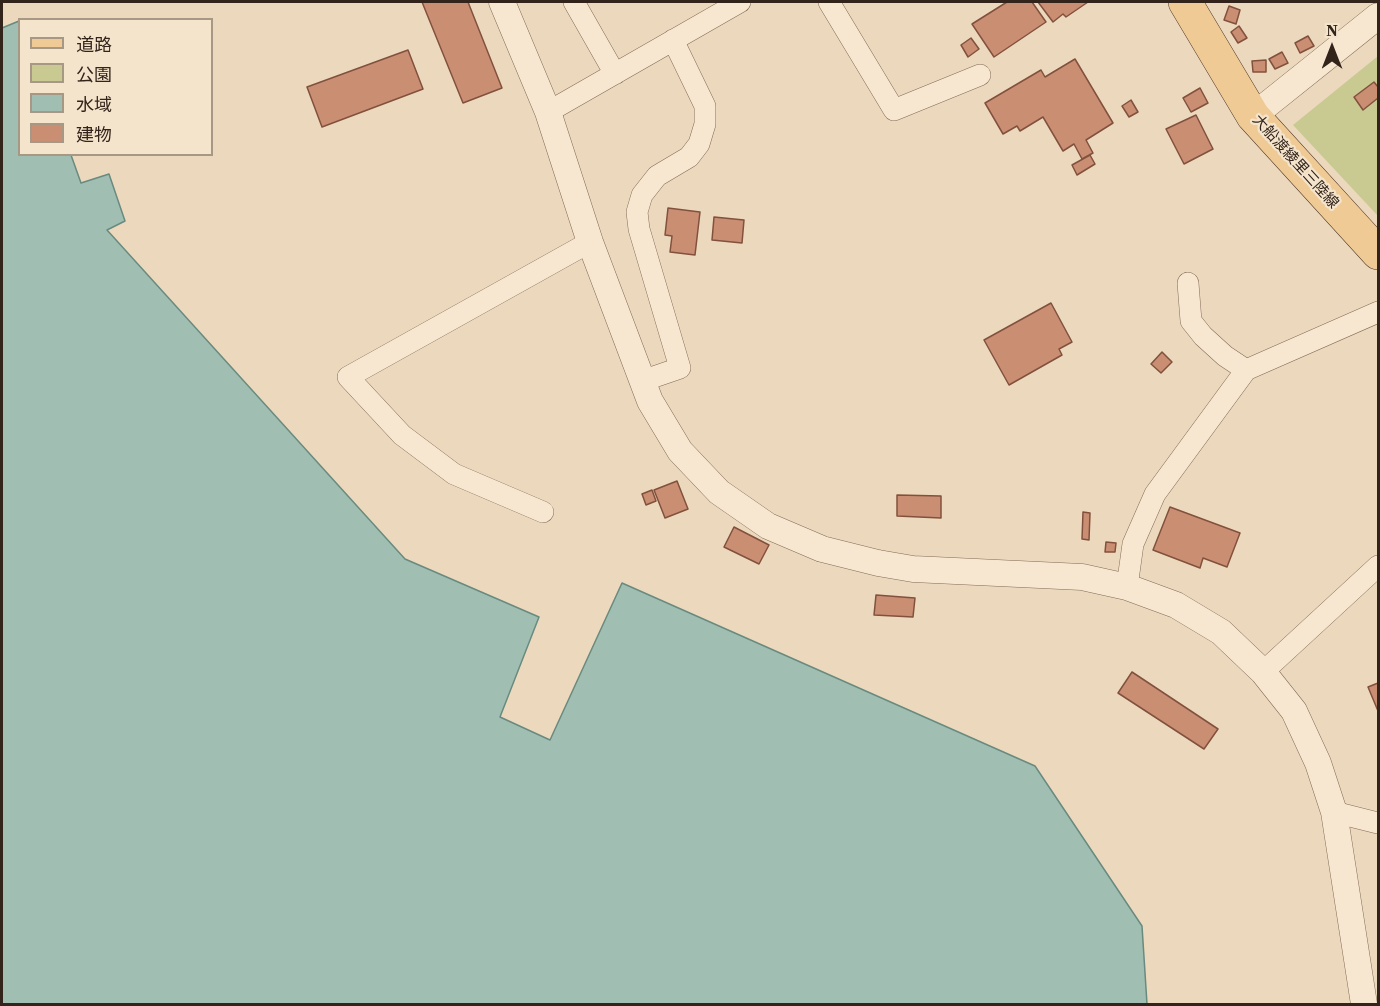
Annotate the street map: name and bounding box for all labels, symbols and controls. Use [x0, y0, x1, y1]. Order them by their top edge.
legend [18, 18, 213, 156]
north arrow [1302, 18, 1362, 78]
text: N [1326, 19, 1338, 41]
text: 道路 [76, 32, 112, 57]
text: 公園 [76, 62, 112, 87]
text: 水域 [76, 92, 112, 117]
street label: 大船渡綾里三陸線 [1248, 111, 1342, 213]
text: 建物 [76, 122, 112, 147]

